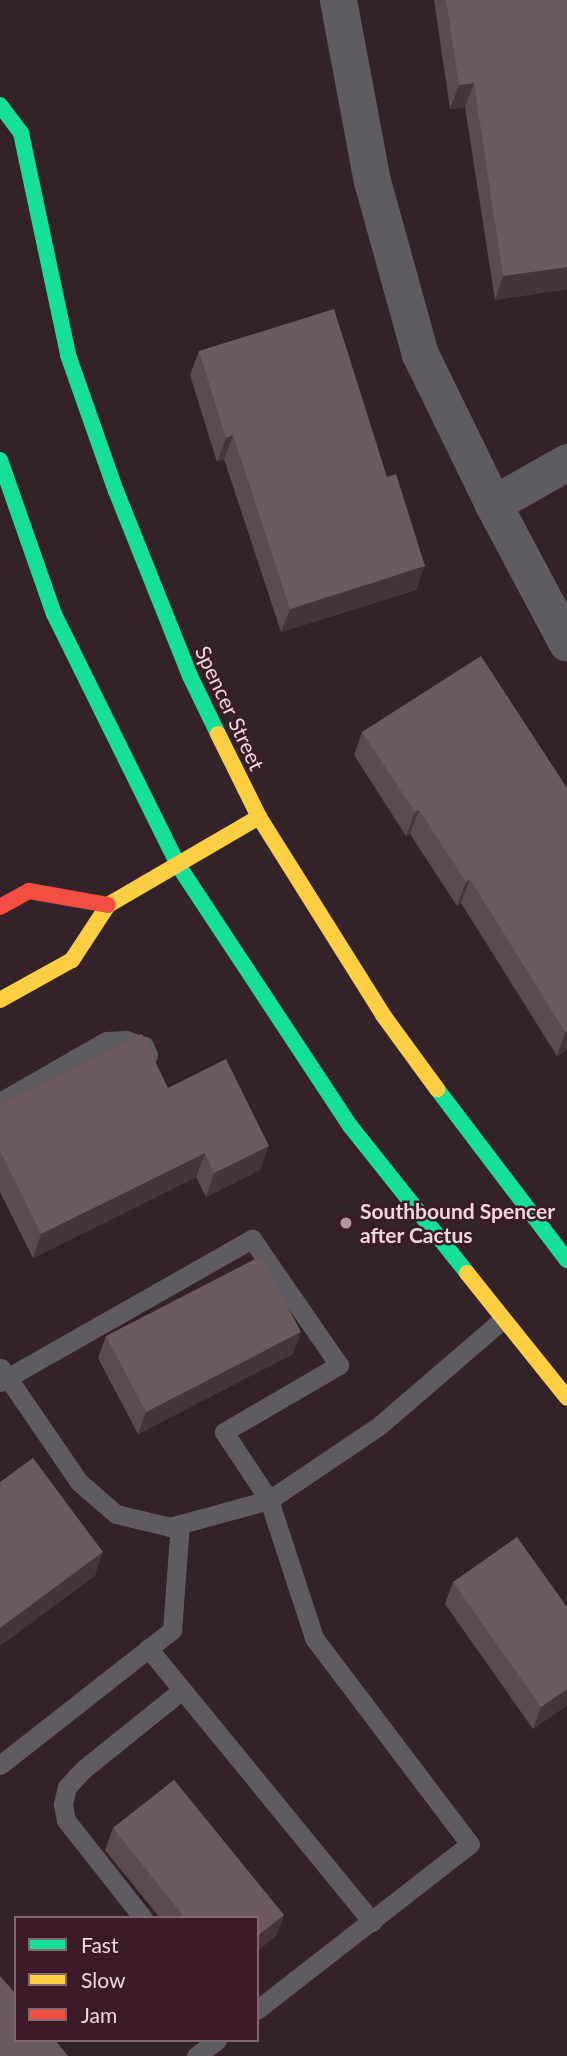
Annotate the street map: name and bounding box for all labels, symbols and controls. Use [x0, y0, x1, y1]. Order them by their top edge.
street label: Spencer Street [190, 642, 270, 774]
place label: Southbound Spencer after Cactus [360, 1198, 555, 1248]
marker: Southbound Spencer after Cactus [338, 1215, 354, 1231]
legend [14, 1916, 259, 2042]
text: Fast [81, 1932, 118, 1957]
text: Slow [81, 1967, 125, 1992]
text: Jam [81, 2002, 117, 2027]

